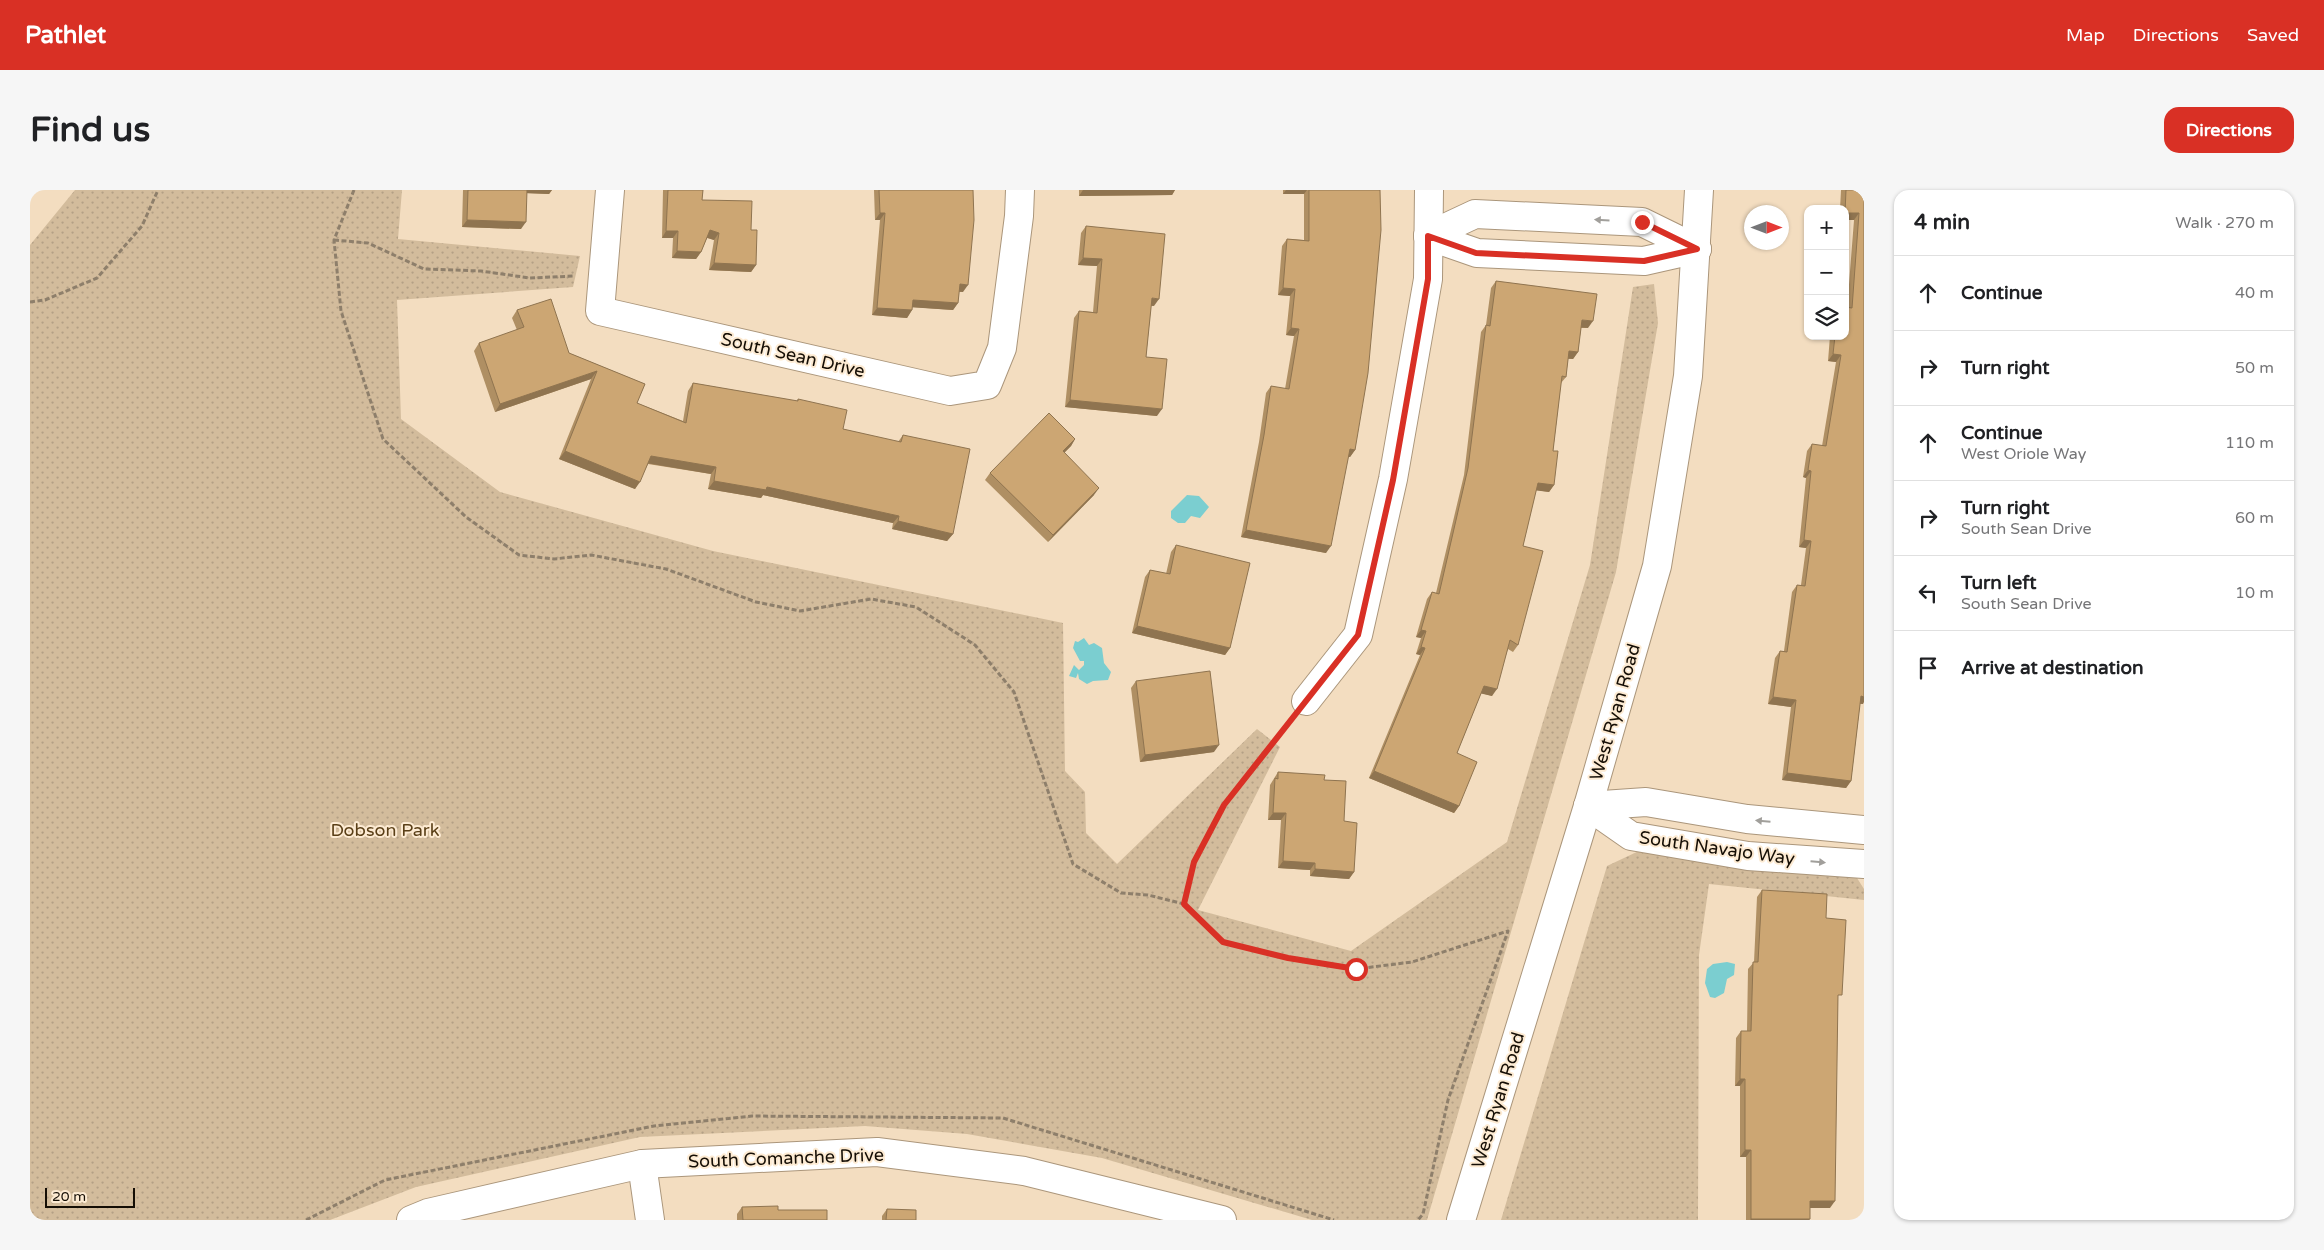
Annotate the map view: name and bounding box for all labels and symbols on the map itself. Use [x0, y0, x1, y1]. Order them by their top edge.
north arrow [1744, 205, 1789, 250]
route end [1631, 211, 1654, 234]
one-way arrow [1594, 215, 1610, 223]
street label: South Sean Drive [719, 328, 867, 382]
street label: West Ryan Road [1585, 641, 1645, 783]
one-way arrow [1755, 816, 1771, 824]
park label: Dobson Park [330, 819, 440, 841]
street label: South Navajo Way [1638, 826, 1796, 870]
one-way arrow [1810, 858, 1826, 866]
route start [1345, 958, 1368, 981]
street label: West Ryan Road [1467, 1029, 1529, 1171]
street label: South Comanche Drive [688, 1144, 884, 1172]
scale bar [45, 1185, 135, 1208]

